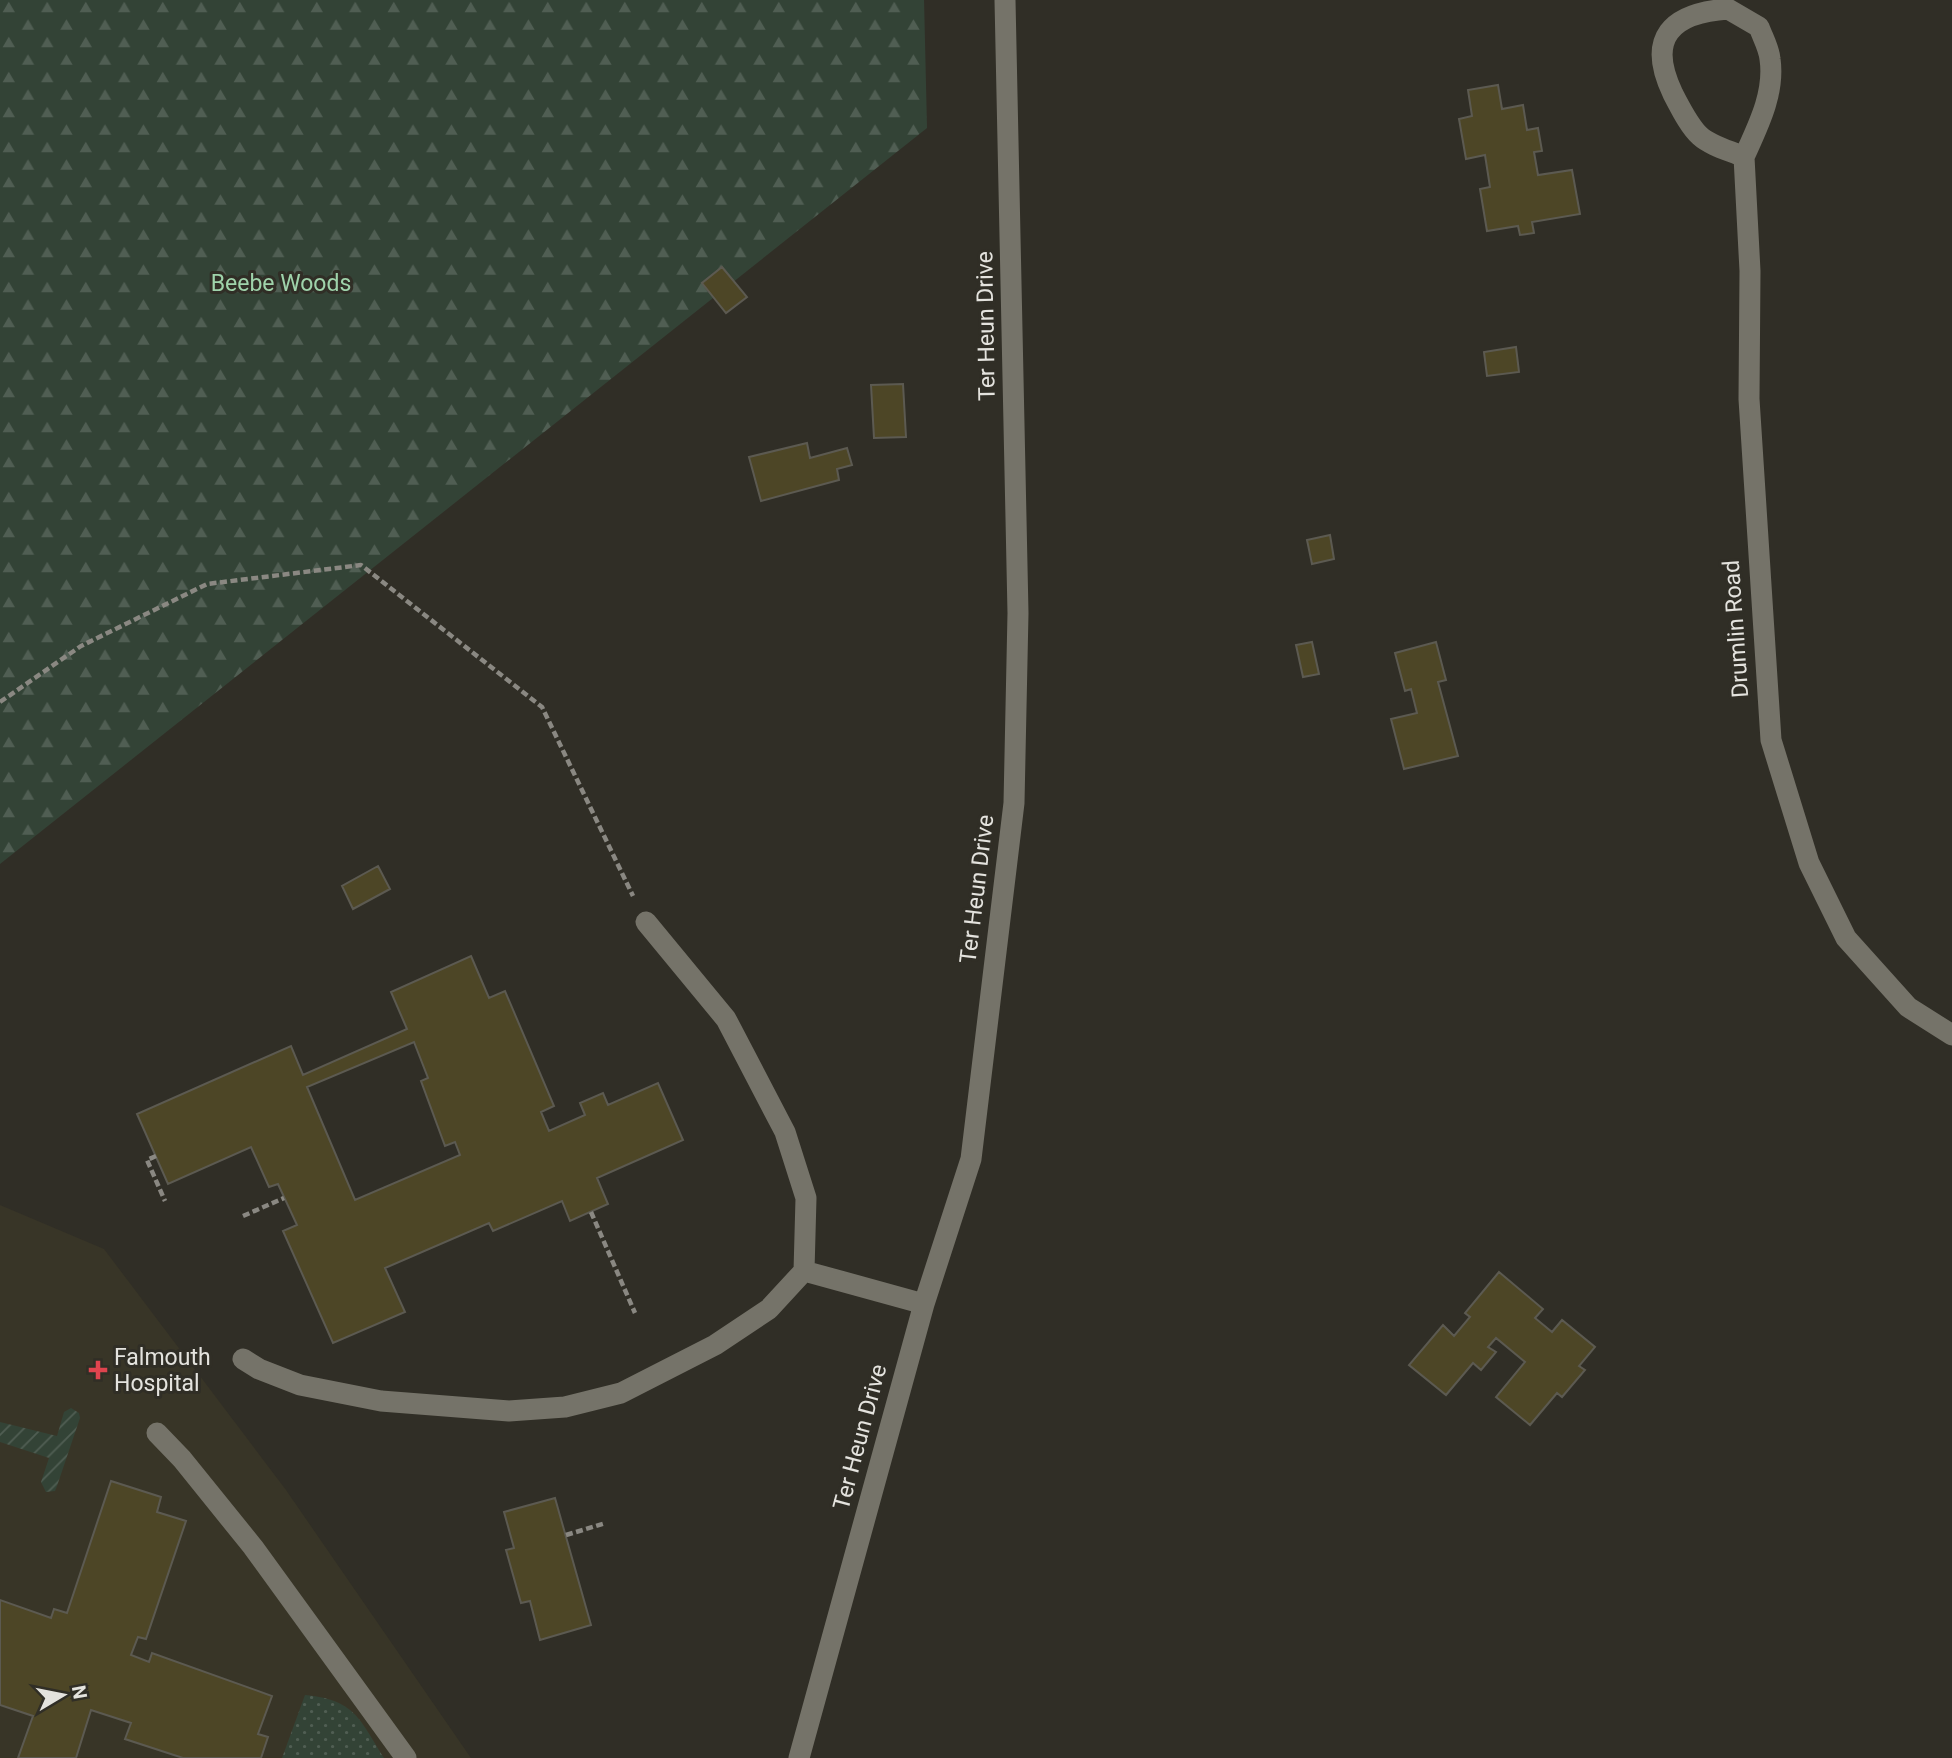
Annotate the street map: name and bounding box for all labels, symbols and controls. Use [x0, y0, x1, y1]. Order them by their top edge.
street label: Ter Heun Drive [971, 251, 1001, 401]
park label: Beebe Woods [211, 270, 351, 297]
street label: Drumlin Road [1718, 559, 1754, 699]
street label: Ter Heun Drive [954, 813, 1000, 965]
place label: Falmouth Hospital [114, 1344, 211, 1397]
marker: Falmouth Hospital [88, 1360, 108, 1380]
street label: Ter Heun Drive [828, 1361, 892, 1513]
north arrow [28, 1660, 98, 1730]
text: N [67, 1684, 92, 1701]

